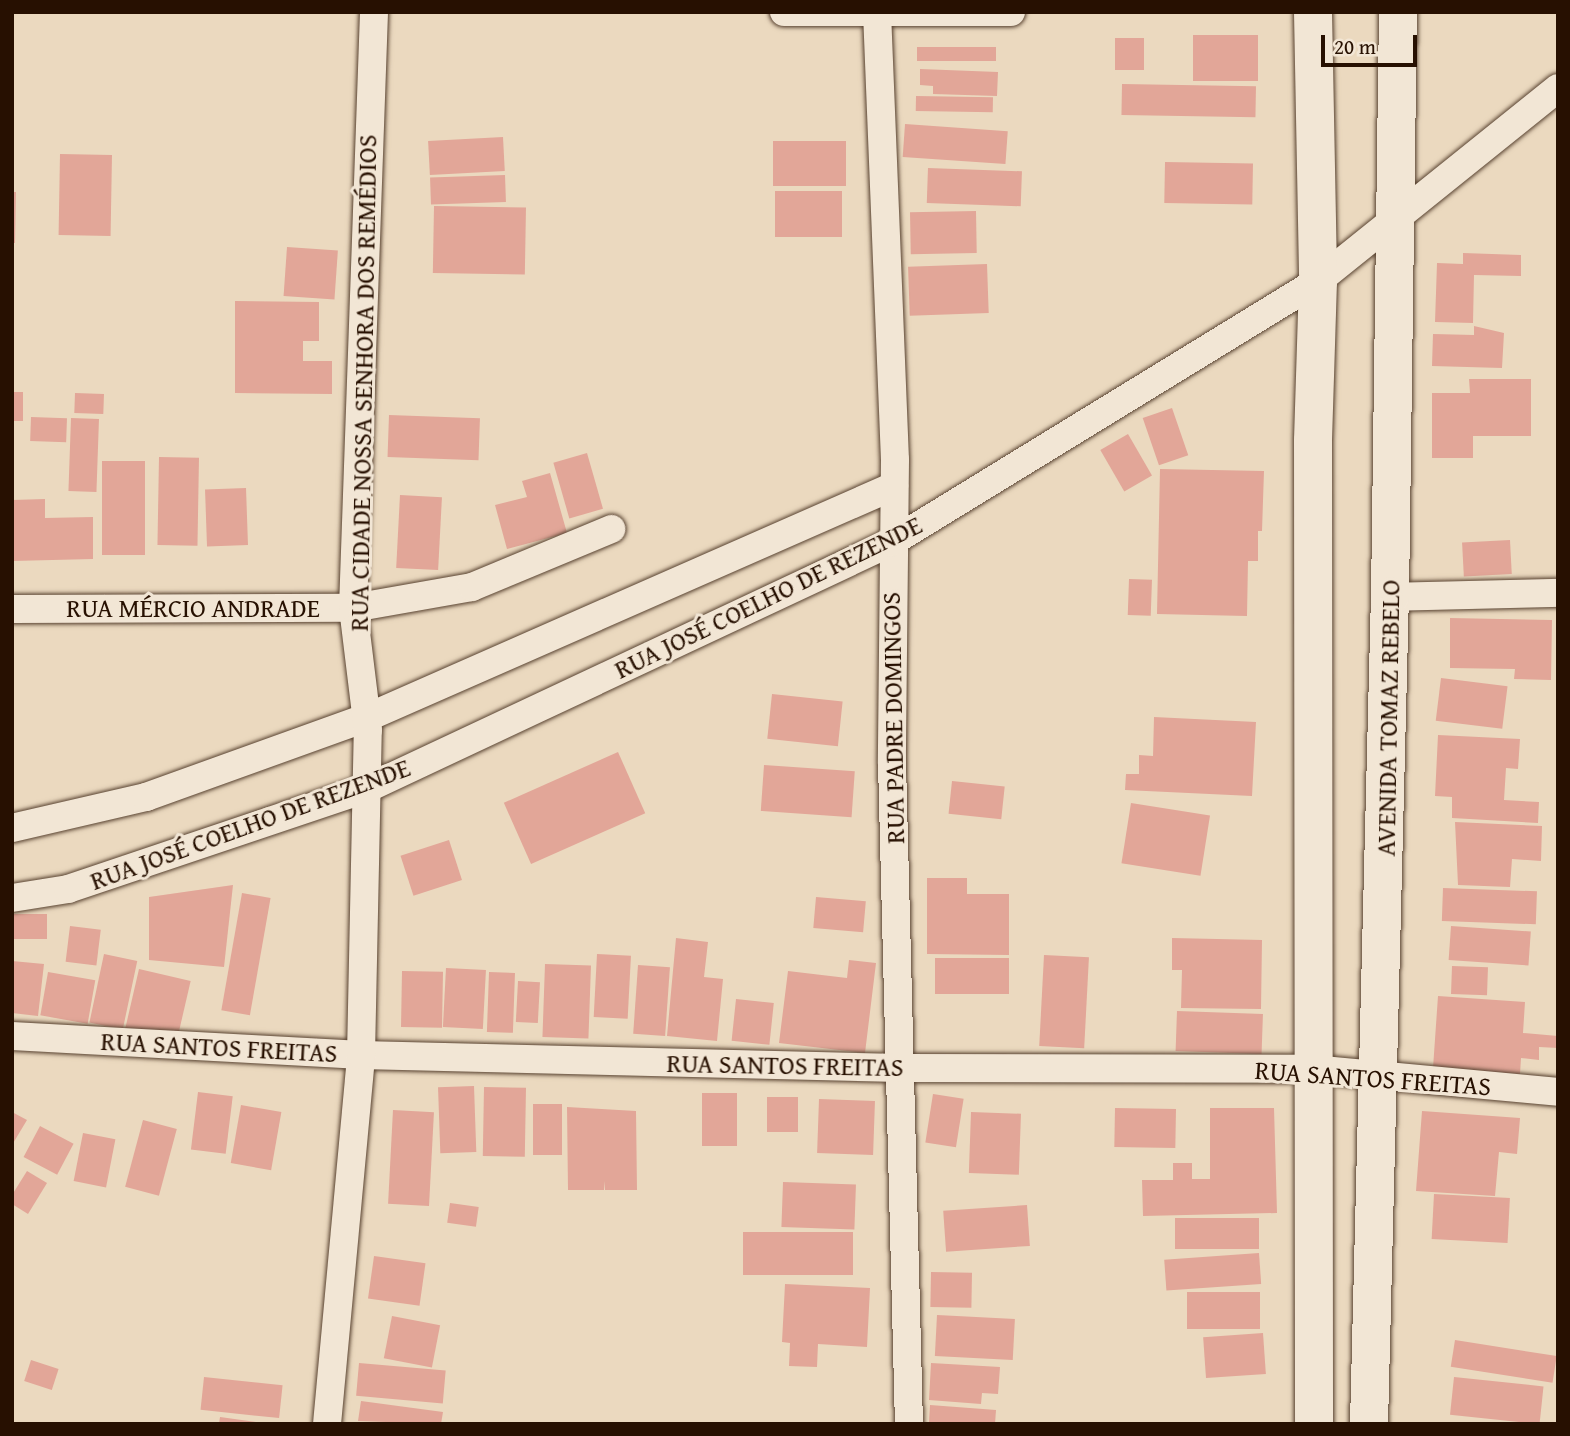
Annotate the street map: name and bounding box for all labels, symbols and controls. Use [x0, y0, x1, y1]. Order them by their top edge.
scale bar [1325, 21, 1421, 65]
text: 20 m [1334, 31, 1376, 62]
street label: RUA CIDADE NOSSA SENHORA DOS REMÉDIOS [343, 134, 383, 632]
street label: RUA JOSÉ COELHO DE REZENDE [609, 509, 927, 685]
street label: AVENIDA TOMAZ REBELO [1370, 579, 1406, 857]
street label: RUA MÉRCIO ANDRADE [66, 592, 320, 624]
street label: RUA PADRE DOMINGOS [875, 592, 911, 844]
street label: RUA JOSÉ COELHO DE REZENDE [86, 752, 414, 896]
street label: RUA SANTOS FREITAS [100, 1025, 338, 1069]
street label: RUA SANTOS FREITAS [666, 1047, 904, 1083]
street label: RUA SANTOS FREITAS [1254, 1054, 1492, 1102]

